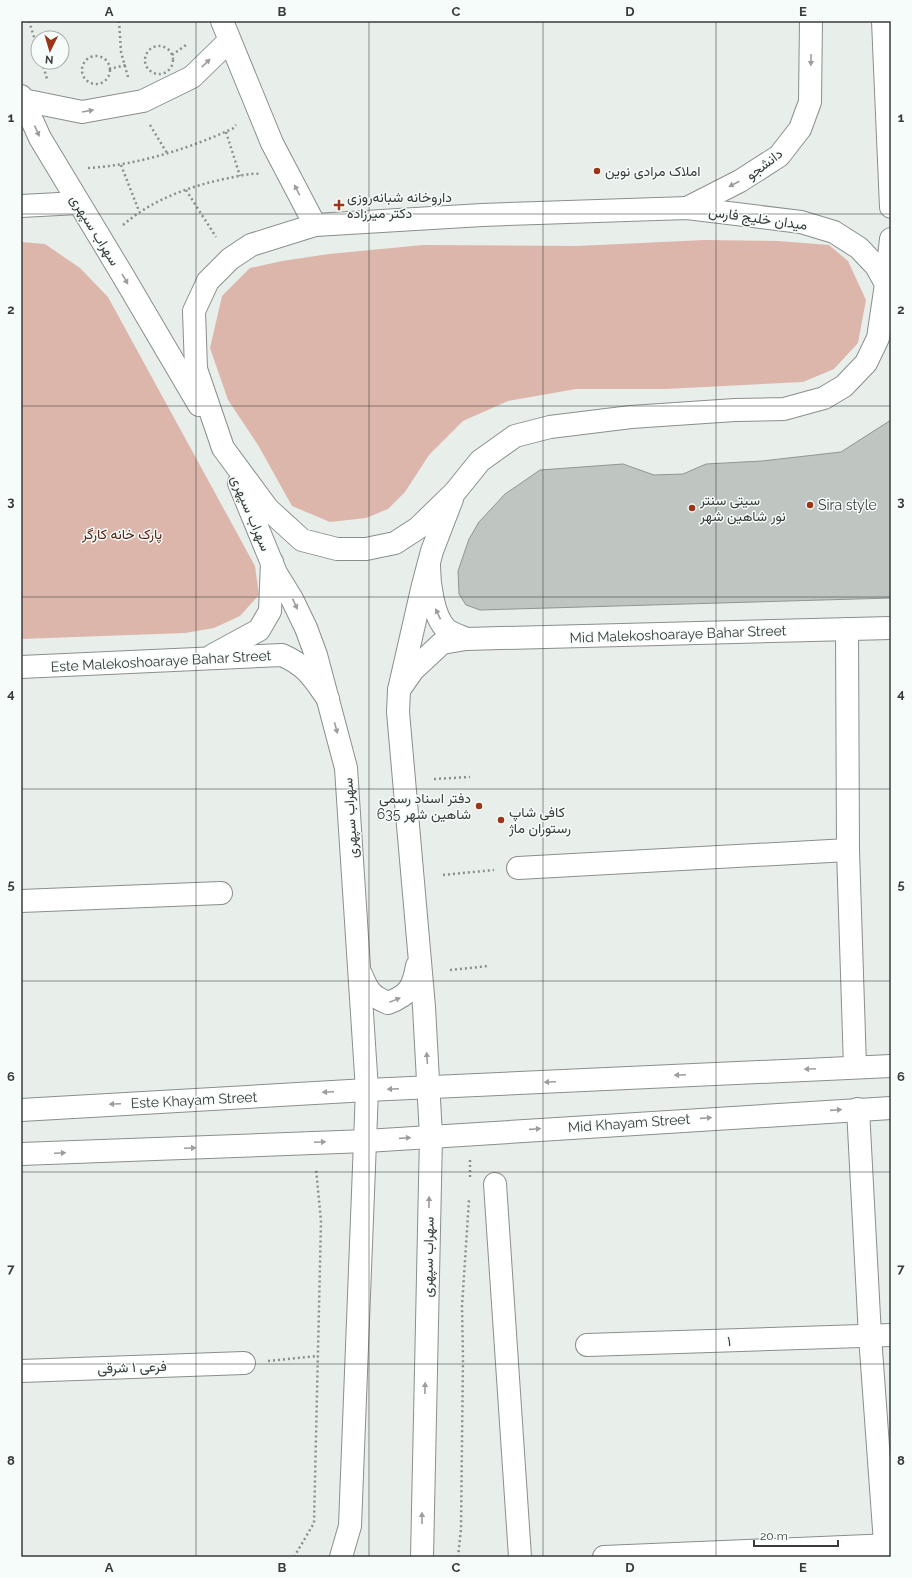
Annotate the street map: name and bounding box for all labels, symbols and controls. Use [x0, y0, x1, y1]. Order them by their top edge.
text: A [105, 4, 114, 19]
text: B [278, 4, 287, 19]
text: C [452, 4, 461, 19]
text: D [625, 4, 635, 19]
text: E [799, 4, 807, 19]
north arrow [30, 30, 70, 70]
text: N [44, 53, 54, 66]
one-way arrow [808, 54, 814, 67]
one-way arrow [202, 59, 211, 68]
one-way arrow [82, 108, 95, 114]
text: 1 [8, 110, 15, 125]
text: 1 [898, 110, 905, 125]
one-way arrow [34, 126, 40, 137]
street label: دانشجو [743, 145, 786, 184]
place label: املاک مرادی نوین [605, 163, 700, 180]
marker: املاک مرادی نوین [592, 166, 602, 176]
one-way arrow [728, 181, 740, 187]
one-way arrow [293, 184, 300, 196]
place label: داروخانه شبانه‌روزی دکتر میرزاده [347, 189, 452, 222]
street label: سهراب سپهری [65, 192, 123, 270]
marker: داروخانه شبانه‌روزی دکتر میرزاده [334, 200, 344, 210]
street label: میدان خلیج فارس [707, 203, 808, 236]
one-way arrow [122, 273, 129, 285]
text: 2 [7, 302, 15, 317]
text: 2 [897, 302, 905, 317]
street label: سهراب سپهری [226, 473, 274, 554]
place label: سیتی سنتر نور شاهین شهر [699, 492, 786, 525]
text: 3 [7, 494, 15, 509]
text: 3 [897, 494, 905, 509]
place label: Sira style [818, 497, 877, 513]
marker: Sira style [805, 500, 815, 510]
marker: سیتی سنتر نور شاهین شهر [687, 503, 697, 513]
park label: پارک خانه کارگر [81, 526, 162, 544]
one-way arrow [292, 599, 298, 610]
one-way arrow [435, 607, 441, 619]
street label: Mid Malekoshoaraye Bahar Street [569, 622, 787, 646]
street label: Este Malekoshoaraye Bahar Street [50, 647, 272, 675]
text: 4 [7, 686, 15, 701]
text: 4 [897, 686, 905, 701]
one-way arrow [333, 721, 339, 734]
street label: سهراب سپهری [339, 777, 363, 859]
place label: دفتر اسناد رسمی 635 شاهین شهر [377, 790, 471, 823]
marker: دفتر اسناد رسمی 635 شاهین شهر [474, 801, 484, 811]
place label: کافی شاپ رستوران ماژ [508, 804, 571, 837]
marker: کافی شاپ رستوران ماژ [496, 815, 506, 825]
text: 5 [7, 877, 15, 892]
text: 5 [897, 877, 905, 892]
one-way arrow [390, 997, 402, 1003]
one-way arrow [424, 1052, 431, 1064]
one-way arrow [803, 1066, 816, 1072]
text: 6 [7, 1069, 15, 1084]
text: 6 [897, 1069, 905, 1084]
one-way arrow [674, 1072, 686, 1079]
one-way arrow [544, 1078, 556, 1085]
one-way arrow [387, 1085, 399, 1092]
one-way arrow [322, 1088, 334, 1095]
street label: Este Khayam Street [130, 1089, 258, 1111]
one-way arrow [109, 1101, 121, 1108]
one-way arrow [830, 1107, 842, 1114]
street label: Mid Khayam Street [567, 1111, 691, 1135]
one-way arrow [700, 1115, 713, 1122]
one-way arrow [529, 1126, 541, 1133]
one-way arrow [399, 1134, 411, 1141]
one-way arrow [314, 1139, 326, 1146]
one-way arrow [184, 1144, 196, 1151]
one-way arrow [54, 1150, 67, 1156]
one-way arrow [426, 1195, 432, 1208]
street label: سهراب سپهری [419, 1217, 439, 1298]
text: 7 [7, 1261, 15, 1276]
text: 7 [897, 1261, 905, 1276]
street label: ۱ [727, 1333, 731, 1349]
street label: فرعی ۱ شرقی [97, 1358, 167, 1377]
one-way arrow [422, 1381, 428, 1394]
text: 8 [7, 1453, 15, 1468]
text: 8 [897, 1453, 905, 1468]
one-way arrow [419, 1511, 425, 1524]
scale bar [754, 1522, 838, 1548]
text: 20 m [760, 1529, 788, 1543]
text: A [105, 1560, 114, 1575]
text: B [278, 1560, 287, 1575]
text: C [452, 1560, 461, 1575]
text: D [625, 1560, 635, 1575]
text: E [799, 1560, 807, 1575]

